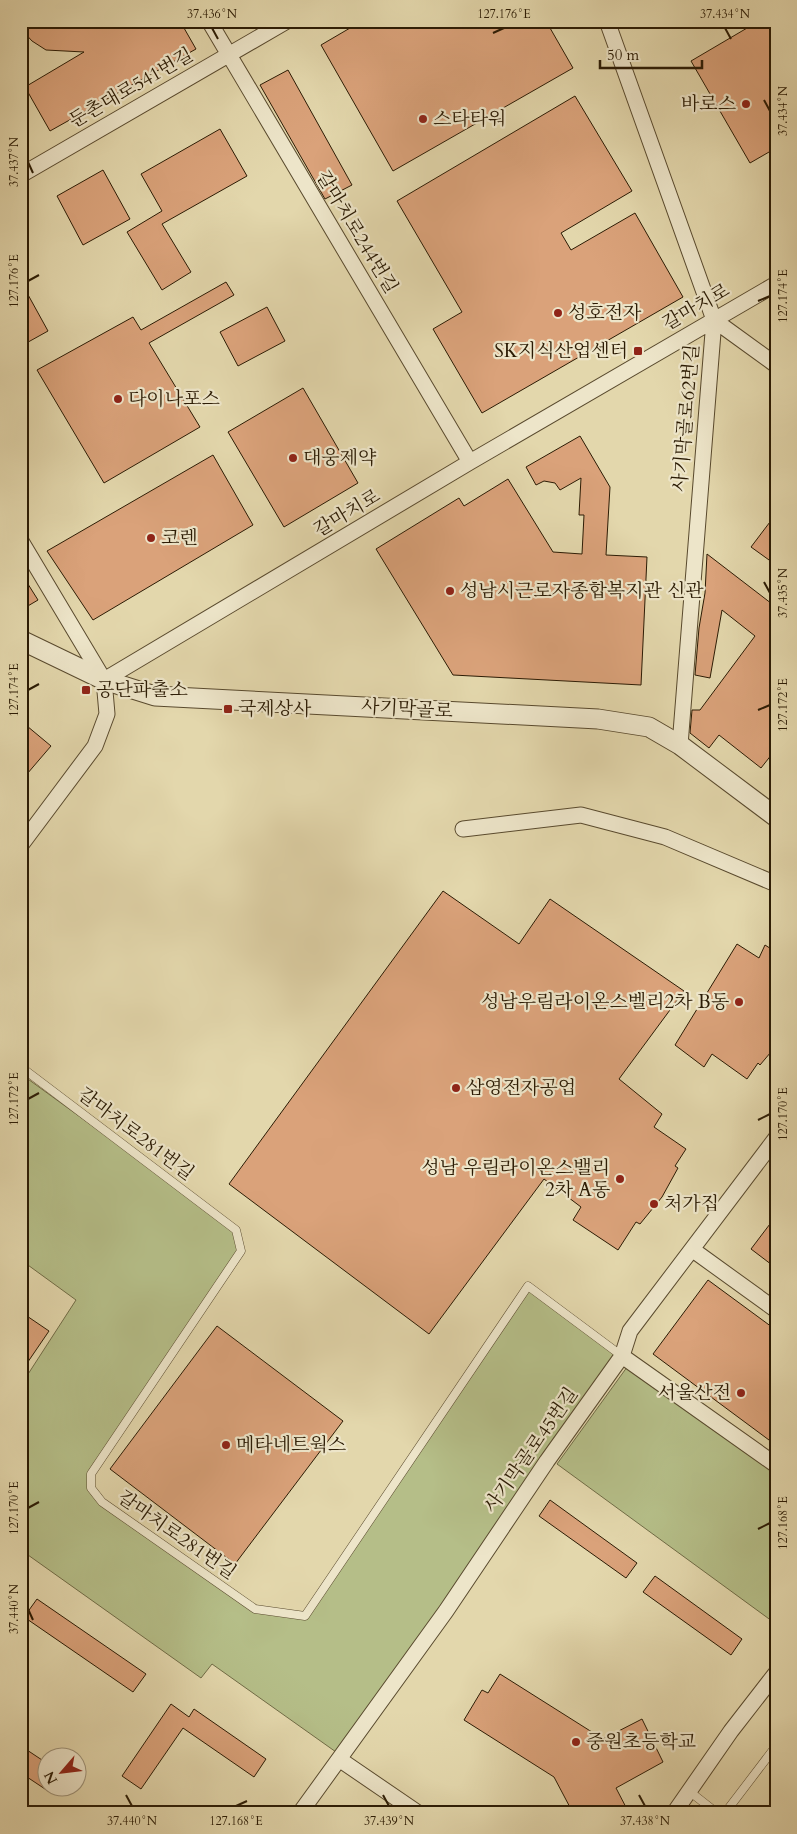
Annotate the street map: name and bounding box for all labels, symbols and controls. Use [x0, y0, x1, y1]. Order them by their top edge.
text: 37.436°N [187, 6, 238, 22]
text: 127.176°E [477, 6, 531, 22]
text: 37.434°N [700, 6, 751, 22]
scale bar [600, 38, 702, 70]
street label: 둔촌대로541번길 [64, 42, 198, 134]
text: 50 m [607, 45, 639, 65]
text: 37.434°N [775, 85, 791, 136]
place label: 바로스 [681, 91, 736, 117]
marker: 바로스 [740, 98, 752, 110]
place label: 스타타워 [433, 106, 506, 132]
marker: 스타타워 [417, 113, 429, 125]
text: 37.437°N [6, 136, 22, 187]
street label: 갈마치로244번길 [310, 166, 404, 298]
text: 127.176°E [6, 254, 22, 308]
text: 127.174°E [775, 269, 791, 323]
street label: 갈마치로 [658, 277, 734, 337]
place label: 성호전자 [568, 300, 642, 326]
marker: 성호전자 [552, 307, 564, 319]
place label: SK지식산업센터 [494, 338, 628, 364]
street label: 사기막골로62번길 [667, 343, 705, 493]
marker: SK지식산업센터 [632, 345, 644, 357]
place label: 다이나포스 [128, 386, 220, 412]
marker: 다이나포스 [112, 393, 124, 405]
place label: 대웅제약 [303, 445, 377, 471]
marker: 대웅제약 [287, 452, 299, 464]
street label: 갈마치로 [309, 483, 385, 543]
place label: 코렌 [161, 525, 198, 551]
marker: 코렌 [145, 532, 157, 544]
text: 37.435°N [775, 567, 791, 618]
place label: 성남시근로자종합복지관 신관 [460, 578, 704, 604]
marker: 성남시근로자종합복지관 신관 [444, 585, 456, 597]
text: 127.174°E [6, 663, 22, 717]
place label: 공단파출소 [96, 677, 188, 703]
text: 127.172°E [775, 678, 791, 732]
marker: 공단파출소 [80, 684, 92, 696]
street label: 사기막골로 [360, 694, 454, 724]
place label: 국제상사 [238, 696, 312, 722]
marker: 국제상사 [222, 703, 234, 715]
place label: 성남우림라이온스벨리2차 B동 [481, 989, 730, 1015]
marker: 성남우림라이온스벨리2차 B동 [733, 996, 745, 1008]
text: 127.172°E [6, 1072, 22, 1126]
place label: 삼영전자공업 [466, 1075, 576, 1101]
street label: 갈마치로281번길 [73, 1082, 199, 1186]
marker: 삼영전자공업 [450, 1082, 462, 1094]
text: 127.170°E [775, 1087, 791, 1141]
place label: 성남 우림라이온스밸리 2차 A동 [421, 1155, 611, 1203]
marker: 성남 우림라이온스밸리 2차 A동 [614, 1173, 626, 1185]
place label: 처가집 [664, 1191, 719, 1217]
marker: 처가집 [648, 1198, 660, 1210]
place label: 서울산전 [658, 1380, 731, 1406]
street label: 사기막골로45번길 [478, 1382, 584, 1518]
marker: 서울산전 [735, 1387, 747, 1399]
place label: 메타네트웍스 [236, 1432, 346, 1458]
marker: 메타네트웍스 [220, 1439, 232, 1451]
text: 127.170°E [6, 1481, 22, 1535]
street label: 갈마치로281번길 [112, 1484, 242, 1586]
text: 127.168°E [775, 1496, 791, 1550]
text: 37.440°N [6, 1583, 22, 1634]
place label: 중원초등학교 [586, 1729, 696, 1755]
marker: 중원초등학교 [570, 1736, 582, 1748]
north arrow [38, 1746, 88, 1796]
text: N [40, 1768, 62, 1788]
text: 37.440°N [107, 1813, 158, 1829]
text: 127.168°E [209, 1813, 263, 1829]
text: 37.439°N [364, 1813, 415, 1829]
text: 37.438°N [620, 1813, 671, 1829]

